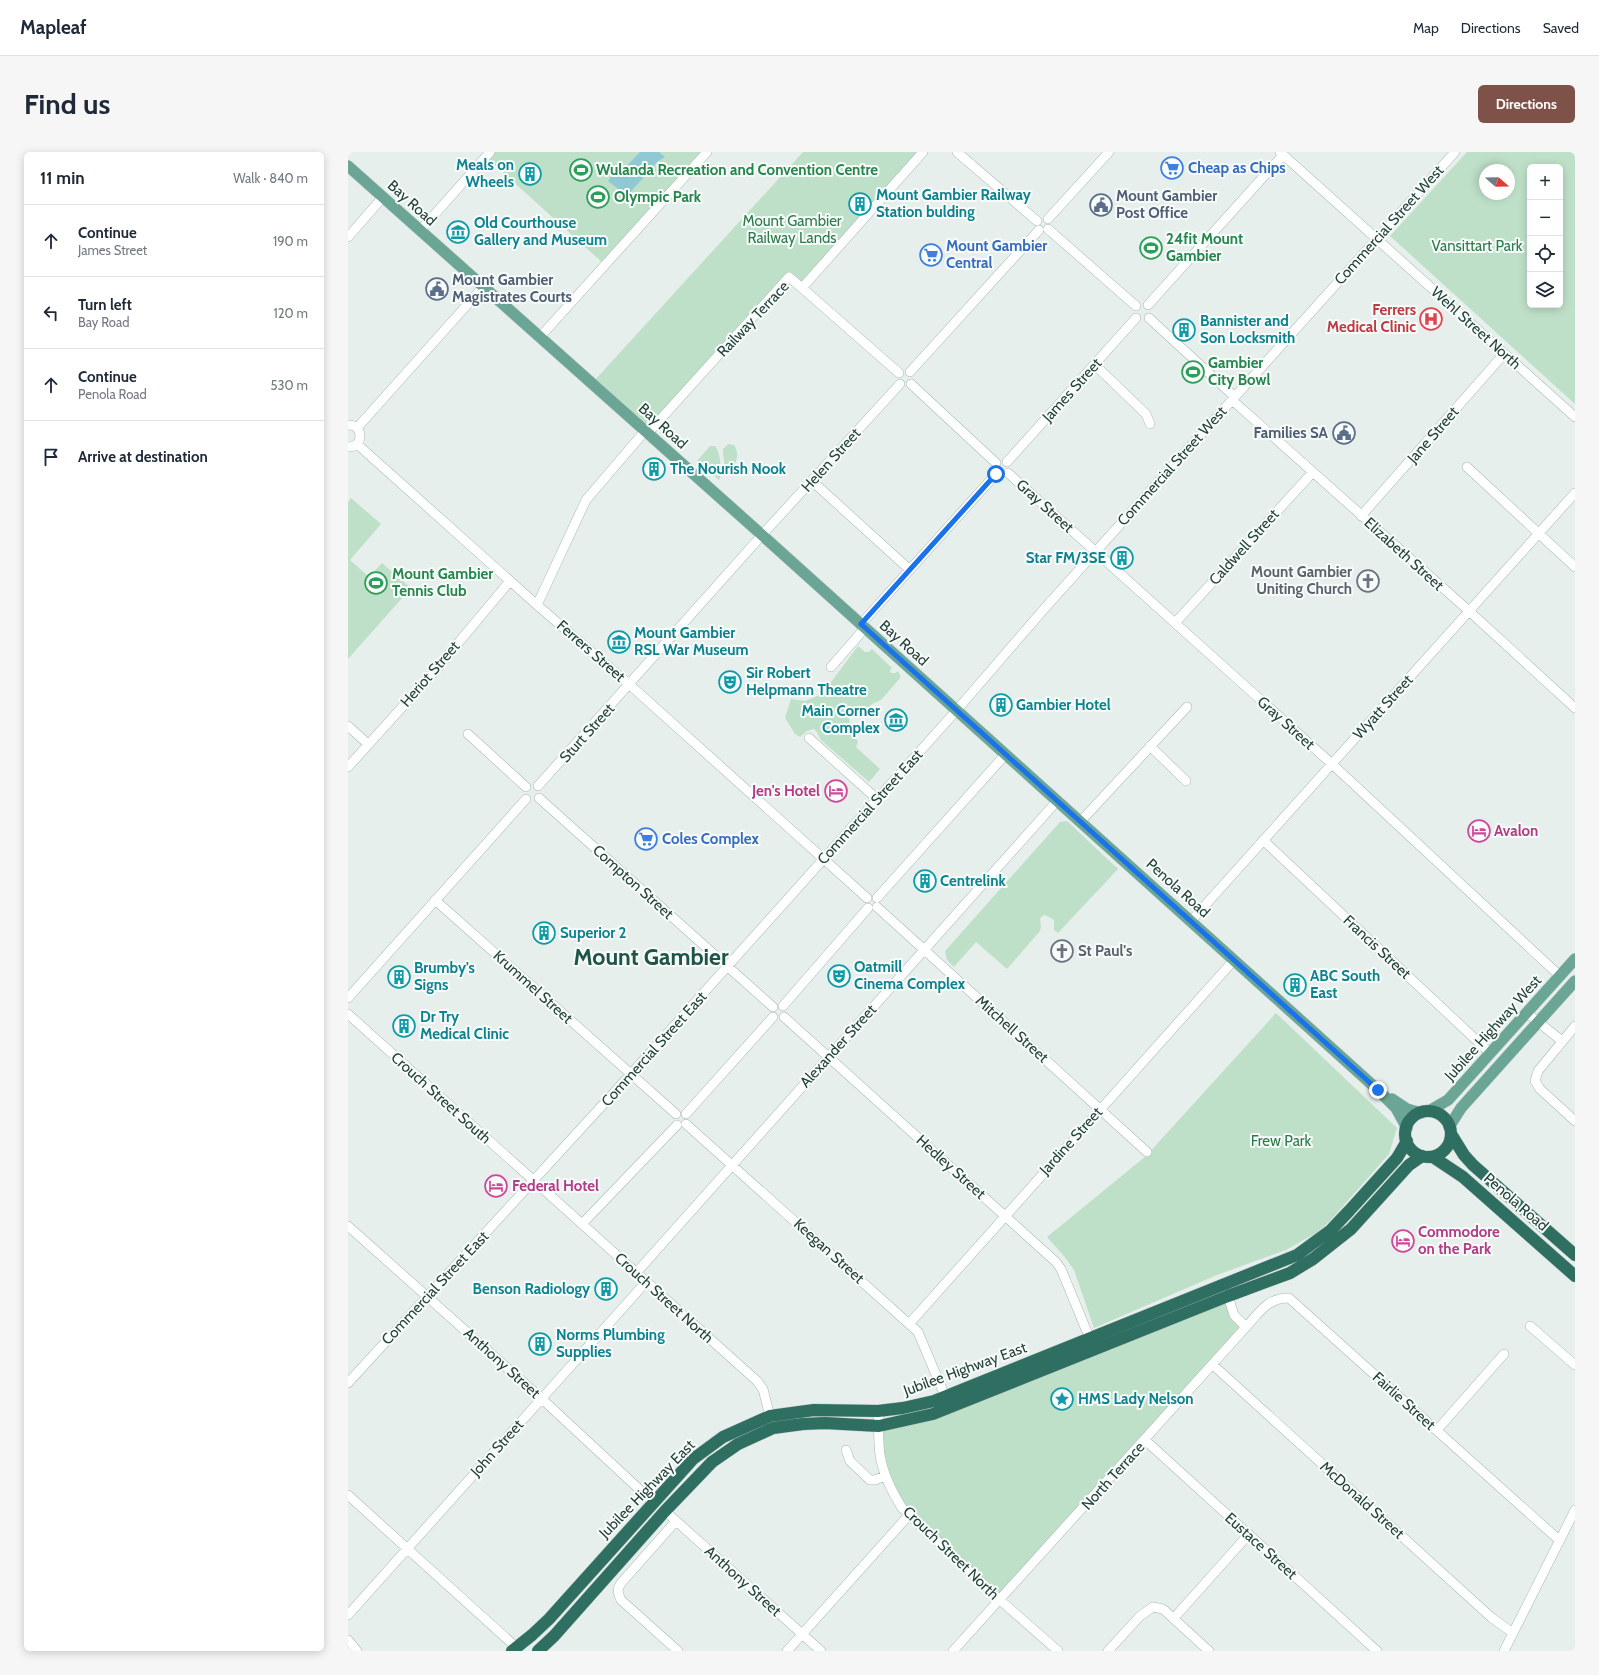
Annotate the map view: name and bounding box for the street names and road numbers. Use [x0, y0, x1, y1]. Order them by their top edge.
street label: Commercial Street West [1331, 162, 1447, 288]
street label: Bay Road [384, 176, 440, 230]
street label: Railway Terrace [713, 277, 793, 361]
street label: Wehl Street North [1427, 283, 1525, 373]
street label: James Street [1038, 354, 1105, 426]
street label: Bay Road [635, 399, 691, 453]
street label: Commercial Street West [1114, 403, 1230, 529]
street label: Jane Street [1403, 403, 1462, 468]
street label: Helen Street [798, 424, 864, 496]
street label: Gray Street [1013, 476, 1077, 536]
street label: Caldwell Street [1205, 505, 1283, 589]
street label: Elizabeth Street [1361, 514, 1447, 594]
street label: Ferrers Street [553, 616, 629, 686]
street label: Bay Road [876, 616, 932, 670]
street label: Heriot Street [397, 637, 463, 711]
street label: Wyatt Street [1349, 671, 1417, 743]
street label: Gray Street [1254, 693, 1318, 753]
street label: Sturt Street [556, 700, 618, 766]
street label: Commercial Street East [814, 746, 926, 868]
street label: Compton Street [589, 841, 677, 923]
street label: Penola Road [1142, 855, 1214, 921]
street label: Francis Street [1340, 911, 1414, 983]
street label: Krummel Street [490, 947, 576, 1027]
street label: Jubilee Highway West [1440, 972, 1545, 1085]
street label: Commercial Street East [598, 988, 710, 1110]
street label: Mitchell Street [972, 992, 1052, 1066]
street label: Alexander Street [796, 1001, 880, 1091]
street label: Crouch Street South [387, 1048, 495, 1148]
street label: Jardine Street [1035, 1103, 1106, 1179]
street label: Hedley Street [913, 1131, 989, 1203]
street label: Penola Road [1480, 1169, 1552, 1235]
street label: Keegan Street [790, 1215, 868, 1287]
street label: Commercial Street East [378, 1228, 492, 1348]
street label: Crouch Street North [611, 1249, 717, 1347]
street label: Anthony Street [460, 1324, 544, 1402]
street label: Jubilee Highway East [900, 1338, 1029, 1400]
street label: Fairlie Street [1369, 1368, 1439, 1434]
street label: John Street [466, 1416, 527, 1481]
street label: Jubilee Highway East [595, 1436, 699, 1543]
street label: North Terrace [1078, 1438, 1148, 1514]
street label: McDonald Street [1316, 1457, 1408, 1543]
street label: Crouch Street North [899, 1503, 1003, 1603]
street label: Eustace Street [1221, 1509, 1301, 1583]
street label: Anthony Street [701, 1542, 785, 1620]

